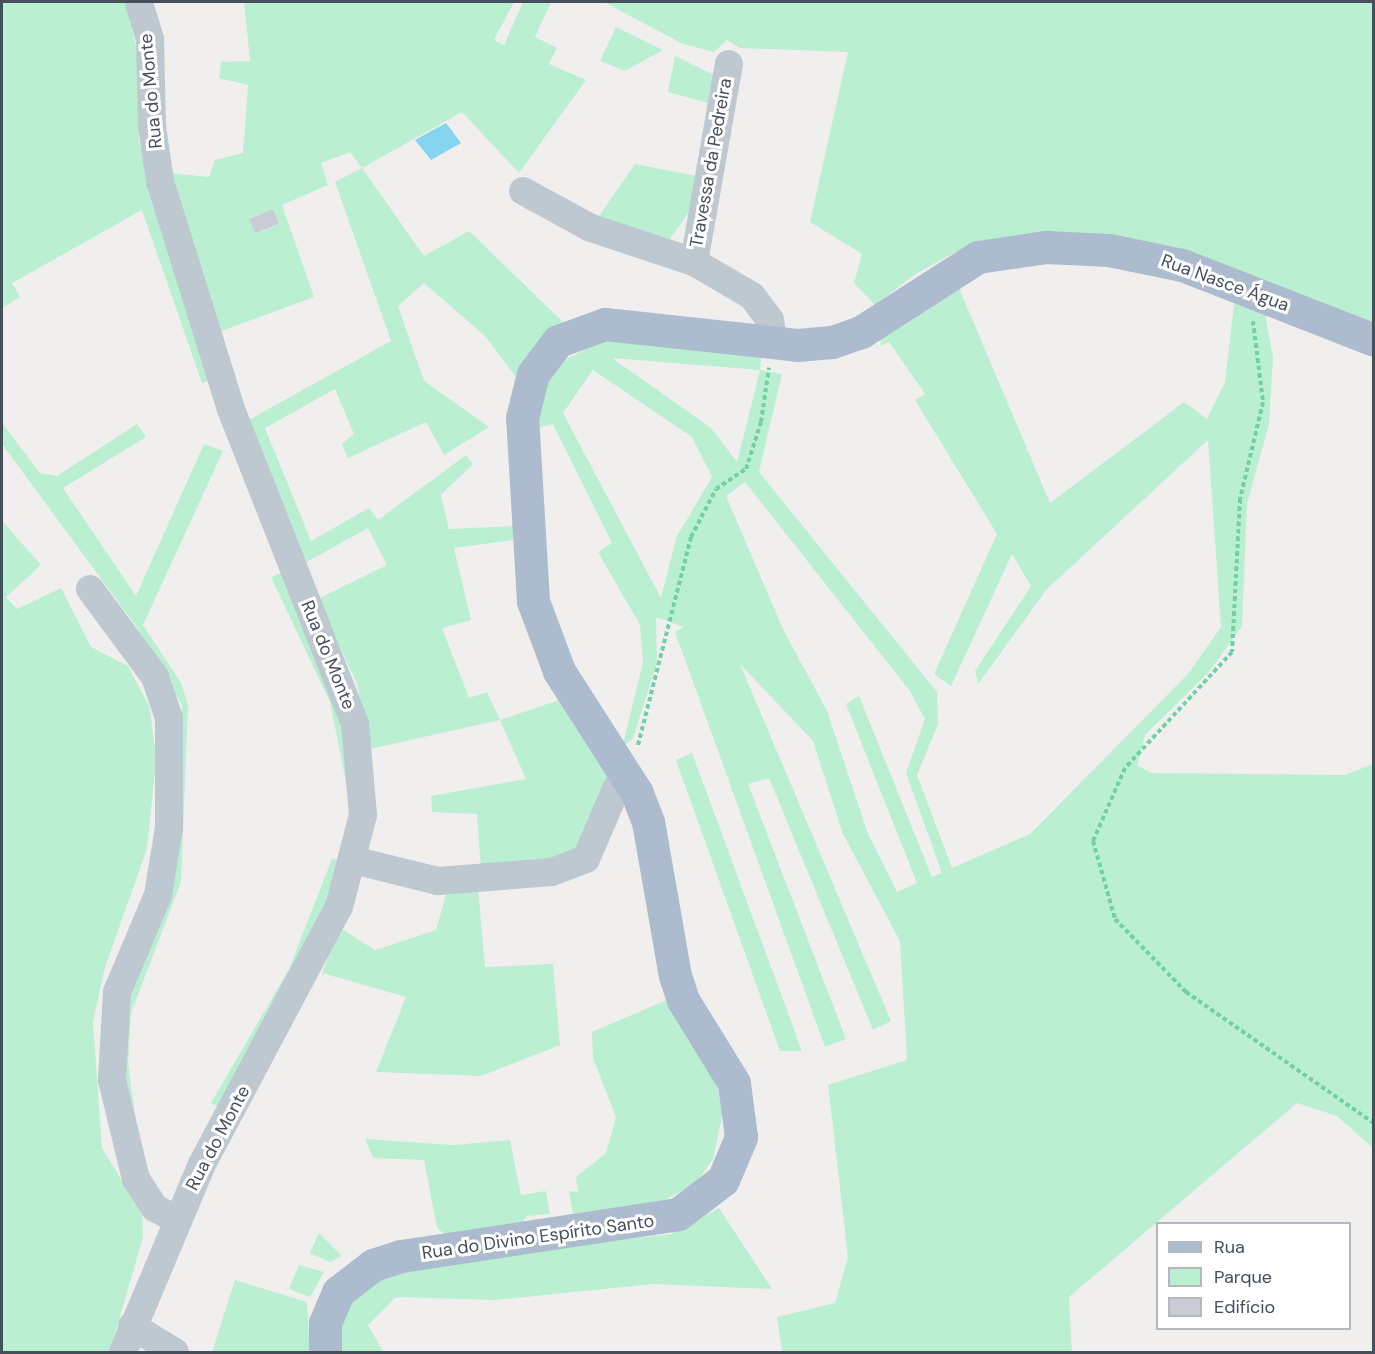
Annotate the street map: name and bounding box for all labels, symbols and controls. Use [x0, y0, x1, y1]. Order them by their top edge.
street label: Rua do Monte [135, 33, 167, 149]
street label: Travessa da Pedreira [685, 77, 737, 249]
street label: Rua Nasce Água [1158, 250, 1292, 316]
street label: Rua do Monte [296, 597, 360, 713]
street label: Rua do Monte [181, 1082, 255, 1194]
street label: Rua do Divino Espírito Santo [420, 1210, 656, 1264]
legend [1156, 1222, 1351, 1330]
text: Rua [1214, 1235, 1245, 1259]
text: Parque [1214, 1265, 1272, 1289]
text: Edifício [1214, 1295, 1275, 1319]

